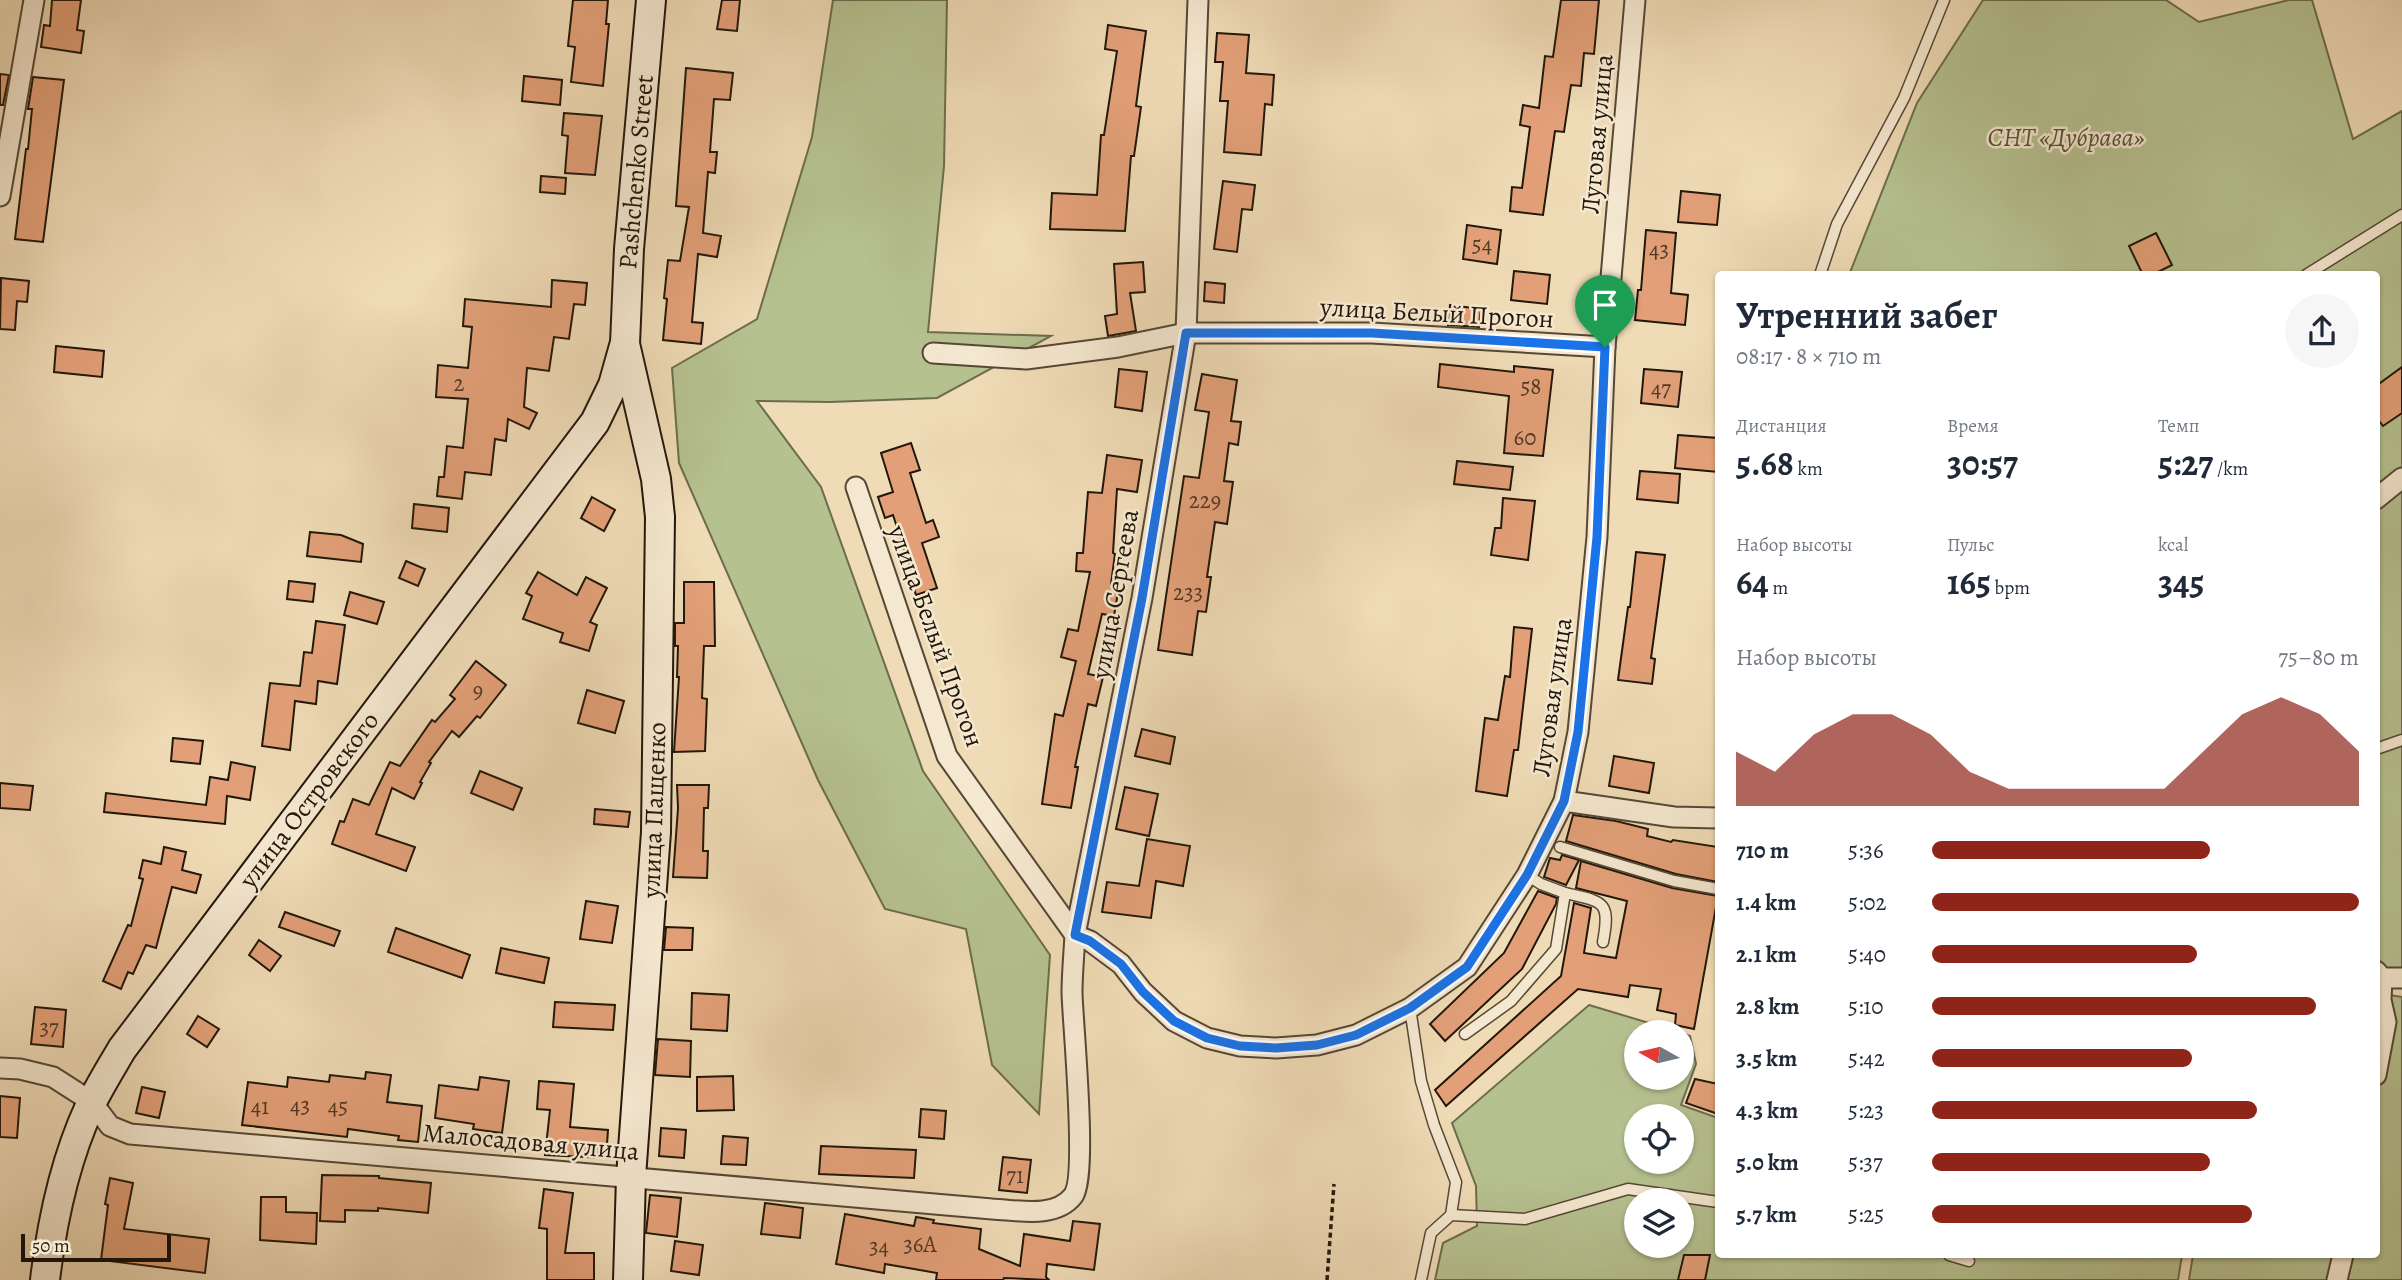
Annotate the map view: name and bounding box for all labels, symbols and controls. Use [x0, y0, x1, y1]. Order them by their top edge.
street label: Луговая улица [1573, 53, 1621, 215]
street label: Pashchenko Street [610, 73, 662, 271]
park label: СНТ «Дубрава» [1987, 120, 2145, 155]
house number: 54 [1472, 229, 1492, 260]
house number: 43 [1649, 234, 1669, 265]
pin [1575, 275, 1635, 347]
icon: arrive [1586, 286, 1624, 324]
street label: улица Белый Прогон [1318, 289, 1555, 337]
text: Утренний забег [1736, 289, 1997, 341]
button: share [2285, 294, 2359, 368]
text: 08:17 · 8 × 710 m [1736, 341, 1881, 372]
house number: 2 [454, 368, 465, 399]
house number: 58 [1520, 371, 1542, 402]
house number: 47 [1651, 373, 1671, 404]
text: Дистанция [1736, 413, 1827, 439]
text: Время [1947, 413, 1999, 439]
text: Темп [2158, 413, 2199, 439]
house number: 60 [1514, 422, 1536, 453]
text: 5.68 [1736, 439, 1794, 487]
text: 30:57 [1947, 439, 2018, 487]
text: 5:27 [2158, 439, 2213, 487]
text: km [1794, 456, 1823, 482]
text: /km [2213, 456, 2248, 482]
house number: 229 [1189, 485, 1221, 516]
street label: улица Сергеева [1083, 506, 1147, 683]
street label: улица Белый Прогон [879, 519, 992, 752]
text: Набор высоты [1736, 532, 1852, 558]
text: Пульс [1947, 532, 1995, 558]
text: kcal [2158, 532, 2188, 558]
text: 64 [1736, 558, 1769, 606]
text: 165 [1947, 558, 1991, 606]
text: 345 [2158, 558, 2204, 606]
text: m [1769, 575, 1788, 601]
text: bpm [1991, 575, 2030, 601]
house number: 233 [1173, 577, 1203, 608]
street label: Луговая улица [1524, 615, 1580, 779]
text: Набор высоты [1736, 642, 1877, 673]
text: 75–80 m [2278, 642, 2359, 673]
house number: 9 [473, 675, 483, 706]
street label: улица Островского [230, 704, 387, 896]
street label: улица Пащенко [633, 721, 675, 900]
text: 710 m [1736, 835, 1789, 866]
text: 5:36 [1848, 835, 1884, 866]
text: 1.4 km [1736, 887, 1797, 918]
text: 5:02 [1848, 887, 1887, 918]
text: 2.1 km [1736, 939, 1797, 970]
text: 5:40 [1848, 939, 1886, 970]
text: 2.8 km [1736, 991, 1800, 1022]
text: 5:10 [1848, 991, 1884, 1022]
house number: 37 [39, 1012, 59, 1043]
north arrow [1624, 1020, 1694, 1090]
map controls [1624, 1020, 1694, 1258]
text: 3.5 km [1736, 1043, 1797, 1074]
text: 5:42 [1848, 1043, 1885, 1074]
house number: 43 [290, 1090, 310, 1121]
house number: 41 [251, 1091, 269, 1122]
house number: 45 [328, 1091, 348, 1122]
text: 4.3 km [1736, 1095, 1798, 1126]
text: 5:23 [1848, 1095, 1884, 1126]
button: locate [1624, 1104, 1694, 1174]
street label: Малосадовая улица [421, 1115, 641, 1169]
text: 5.0 km [1736, 1147, 1799, 1178]
text: 5:37 [1848, 1147, 1883, 1178]
house number: 71 [1006, 1160, 1024, 1191]
button: layers [1624, 1188, 1694, 1258]
text: 5.7 km [1736, 1199, 1797, 1230]
text: 5:25 [1848, 1199, 1884, 1230]
house number: 36А [903, 1229, 937, 1260]
scale bar [21, 1231, 172, 1263]
house number: 34 [869, 1231, 889, 1262]
text: 50 m [32, 1233, 70, 1259]

